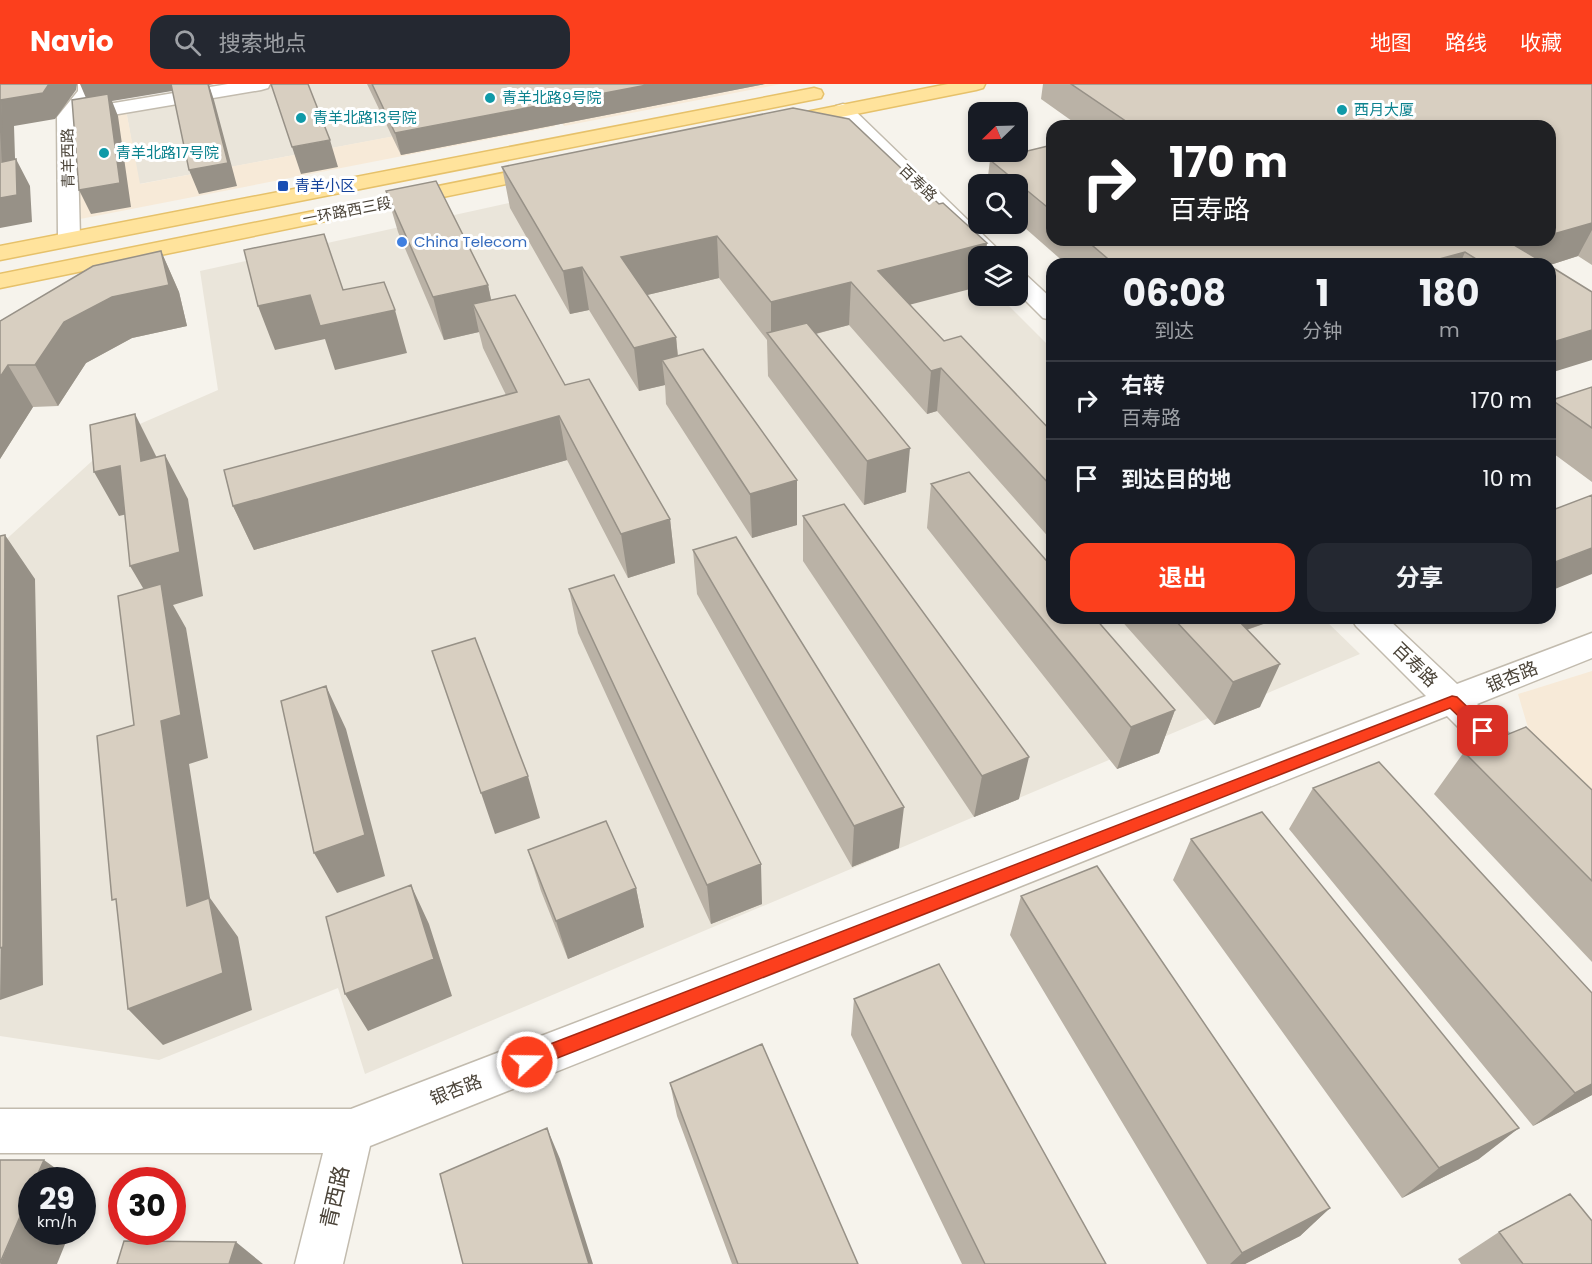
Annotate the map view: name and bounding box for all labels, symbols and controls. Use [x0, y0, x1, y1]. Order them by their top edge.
search box [150, 15, 570, 69]
text: Navio [30, 22, 114, 61]
icon: search [171, 26, 204, 59]
text: 搜索地点 [219, 28, 307, 59]
text: 地图 [1370, 28, 1412, 57]
text: 路线 [1445, 28, 1487, 57]
text: 收藏 [1520, 28, 1562, 57]
place label: 青羊北路9号院 [502, 87, 601, 108]
marker: 青羊北路9号院 [483, 91, 497, 105]
place label: 西月大厦 [1354, 99, 1414, 120]
north arrow [968, 102, 1028, 162]
map controls [968, 102, 1028, 306]
marker: 西月大厦 [1335, 103, 1349, 117]
place label: 青羊北路13号院 [313, 107, 417, 128]
marker: 青羊北路13号院 [294, 111, 308, 125]
street label: 青羊西路 [56, 128, 79, 188]
text: 170 m [1169, 133, 1288, 192]
place label: 青羊北路17号院 [116, 142, 219, 163]
icon: right [1070, 144, 1148, 222]
marker: 青羊北路17号院 [97, 146, 111, 160]
street label: 百寿路 [895, 159, 942, 206]
button: search [968, 174, 1028, 234]
place label: 青羊小区 [295, 175, 355, 196]
marker: 青羊小区 [276, 179, 290, 193]
text: 百寿路 [1169, 191, 1250, 228]
street label: 一环路西三段 [301, 192, 393, 229]
place label: China Telecom [414, 231, 527, 252]
marker: China Telecom [395, 235, 409, 249]
button: layers [968, 246, 1028, 306]
text: 06:08 [1123, 268, 1226, 319]
text: 1 [1316, 268, 1329, 319]
text: 180 [1419, 268, 1479, 319]
text: m [1439, 316, 1460, 344]
text: 到达 [1154, 317, 1194, 345]
text: 分钟 [1303, 317, 1343, 345]
text: 右转 [1121, 370, 1165, 401]
icon: right [1070, 384, 1103, 417]
text: 170 m [1471, 385, 1532, 416]
text: 百寿路 [1121, 404, 1181, 432]
icon: arrive [1070, 462, 1103, 495]
text: 10 m [1483, 463, 1532, 494]
text: 到达目的地 [1121, 464, 1231, 495]
button: 退出 [1070, 543, 1295, 612]
button: 分享 [1307, 543, 1532, 612]
street label: 百寿路 [1387, 637, 1443, 692]
street label: 银杏路 [1482, 655, 1542, 698]
pin [1457, 705, 1508, 756]
icon: arrive [1466, 714, 1499, 747]
position arrow [495, 1030, 559, 1094]
street label: 银杏路 [426, 1068, 486, 1111]
street label: 青西路 [313, 1163, 356, 1231]
speed limit sign: 30 [108, 1167, 186, 1245]
text: 29 [39, 1177, 75, 1220]
text: km/h [37, 1211, 77, 1232]

